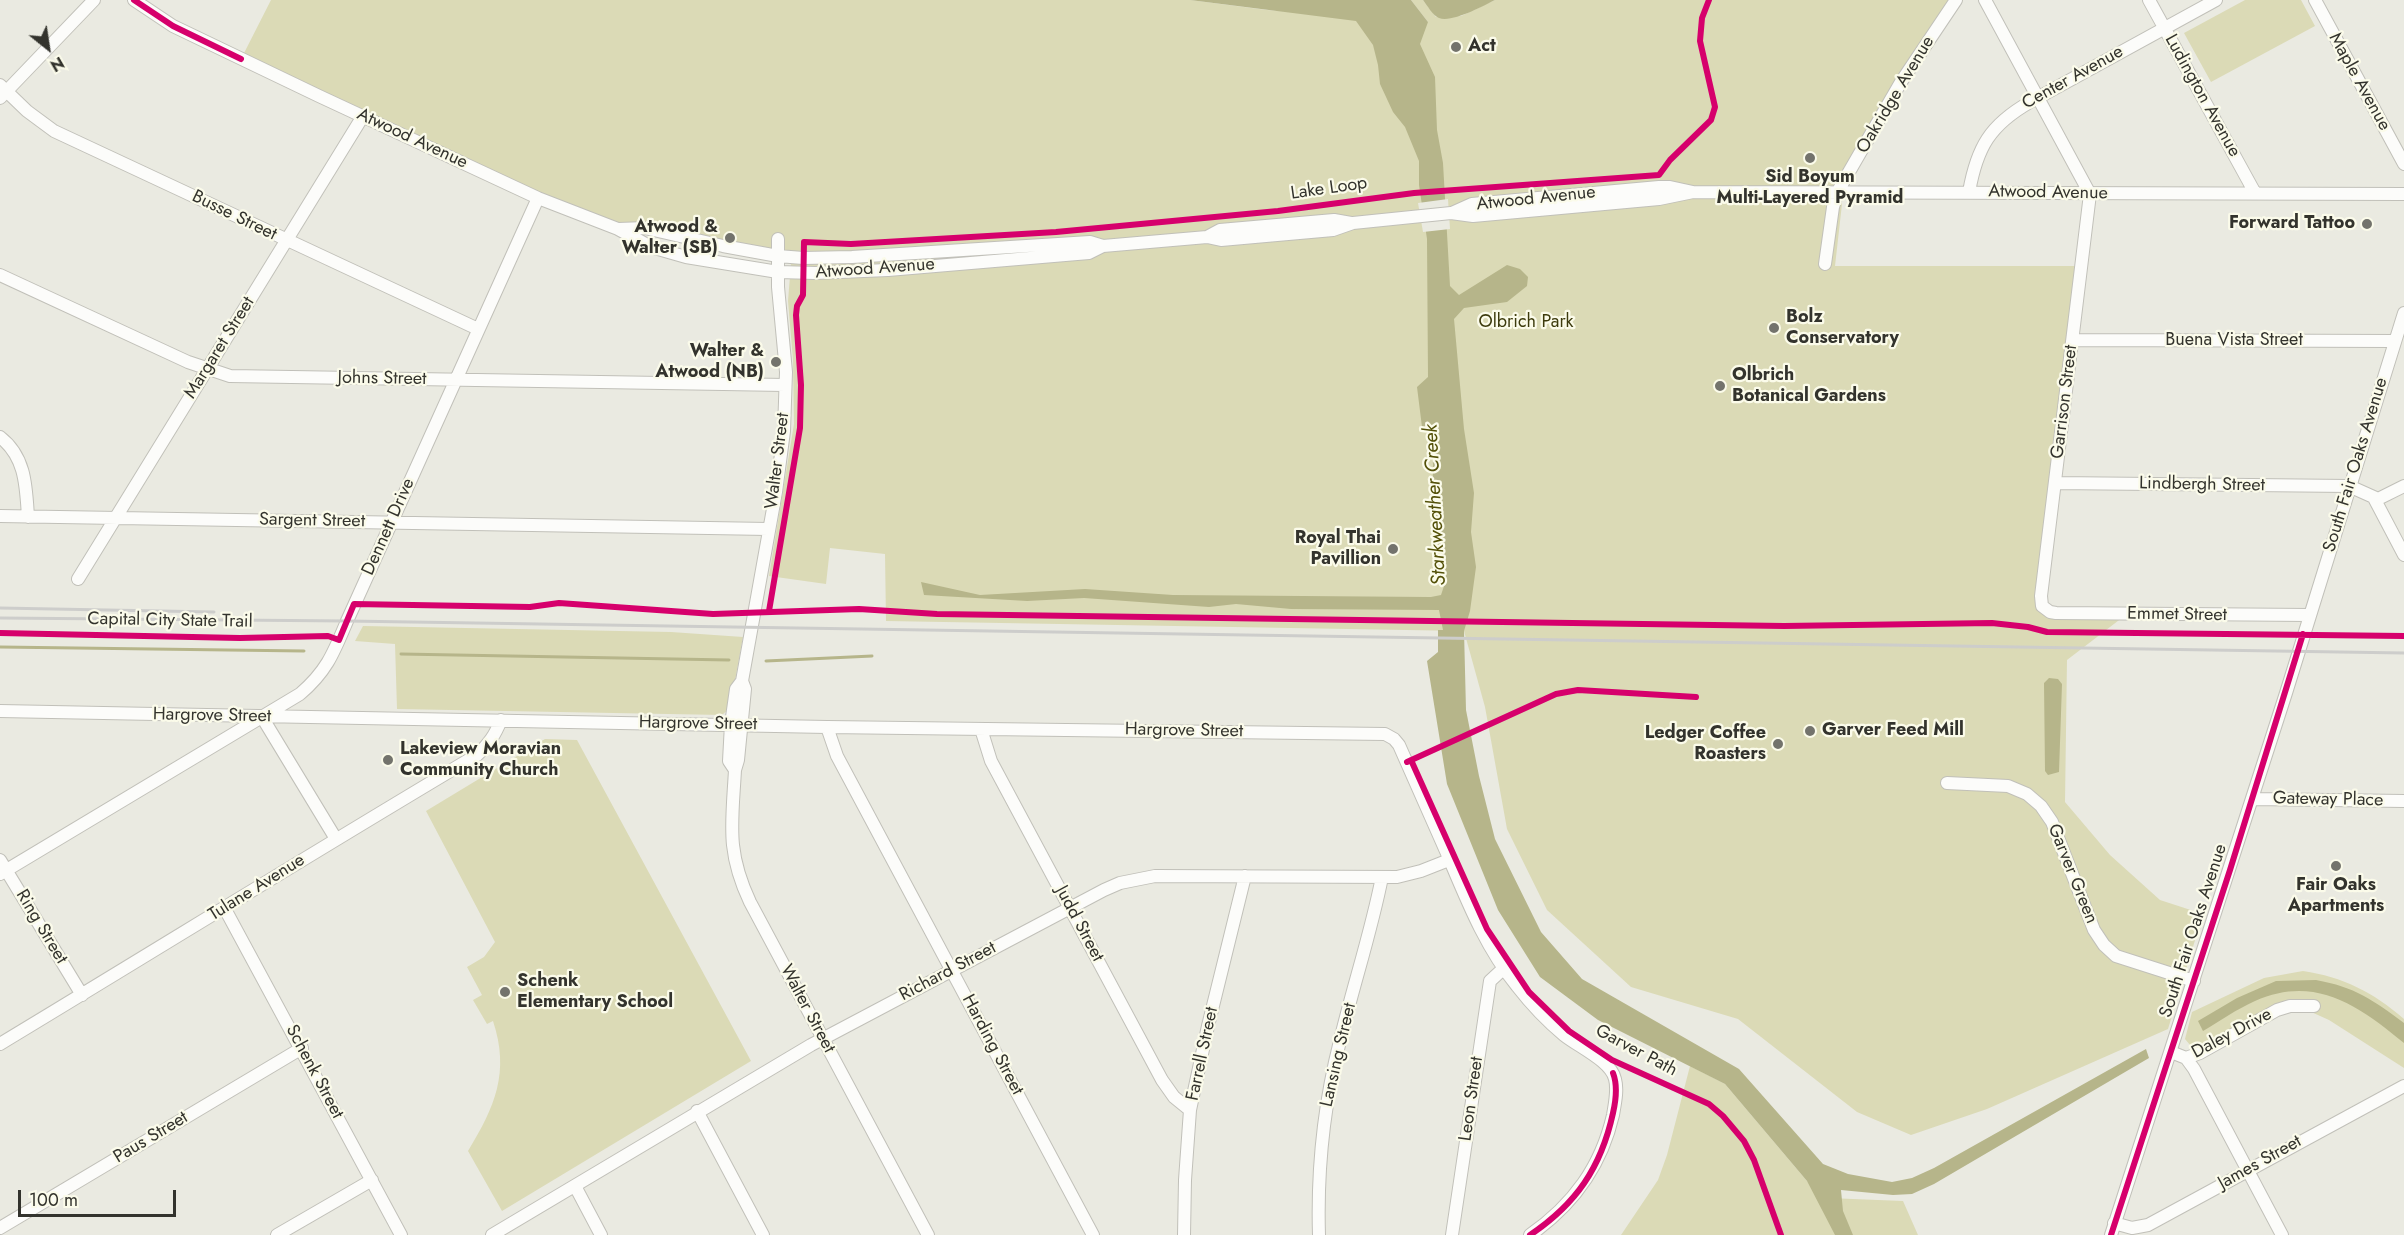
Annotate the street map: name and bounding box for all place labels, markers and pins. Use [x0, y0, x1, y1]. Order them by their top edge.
place label: Act [1468, 36, 1496, 58]
marker: Act [1449, 40, 1463, 54]
marker: Sid Boyum Multi-Layered Pyramid [1803, 151, 1817, 165]
place label: Sid Boyum Multi-Layered Pyramid [1717, 167, 1903, 210]
place label: Forward Tattoo [2229, 213, 2355, 235]
place label: Atwood & Walter (SB) [622, 217, 718, 260]
marker: Forward Tattoo [2360, 217, 2374, 231]
marker: Atwood & Walter (SB) [723, 231, 737, 245]
place label: Bolz Conservatory [1786, 307, 1899, 350]
marker: Bolz Conservatory [1767, 321, 1781, 335]
place label: Walter & Atwood (NB) [655, 341, 764, 384]
marker: Walter & Atwood (NB) [769, 355, 783, 369]
place label: Olbrich Botanical Gardens [1732, 365, 1886, 407]
marker: Olbrich Botanical Gardens [1713, 379, 1727, 393]
place label: Royal Thai Pavillion [1295, 528, 1381, 570]
marker: Royal Thai Pavillion [1386, 542, 1400, 556]
place label: Garver Feed Mill [1822, 720, 1964, 742]
place label: Ledger Coffee Roasters [1645, 723, 1766, 766]
marker: Garver Feed Mill [1803, 724, 1817, 738]
marker: Ledger Coffee Roasters [1771, 737, 1785, 751]
place label: Lakeview Moravian Community Church [400, 739, 561, 782]
marker: Lakeview Moravian Community Church [381, 753, 395, 767]
marker: Fair Oaks Apartments [2329, 859, 2343, 873]
place label: Fair Oaks Apartments [2288, 875, 2384, 918]
place label: Schenk Elementary School [517, 971, 673, 1014]
marker: Schenk Elementary School [498, 985, 512, 999]

